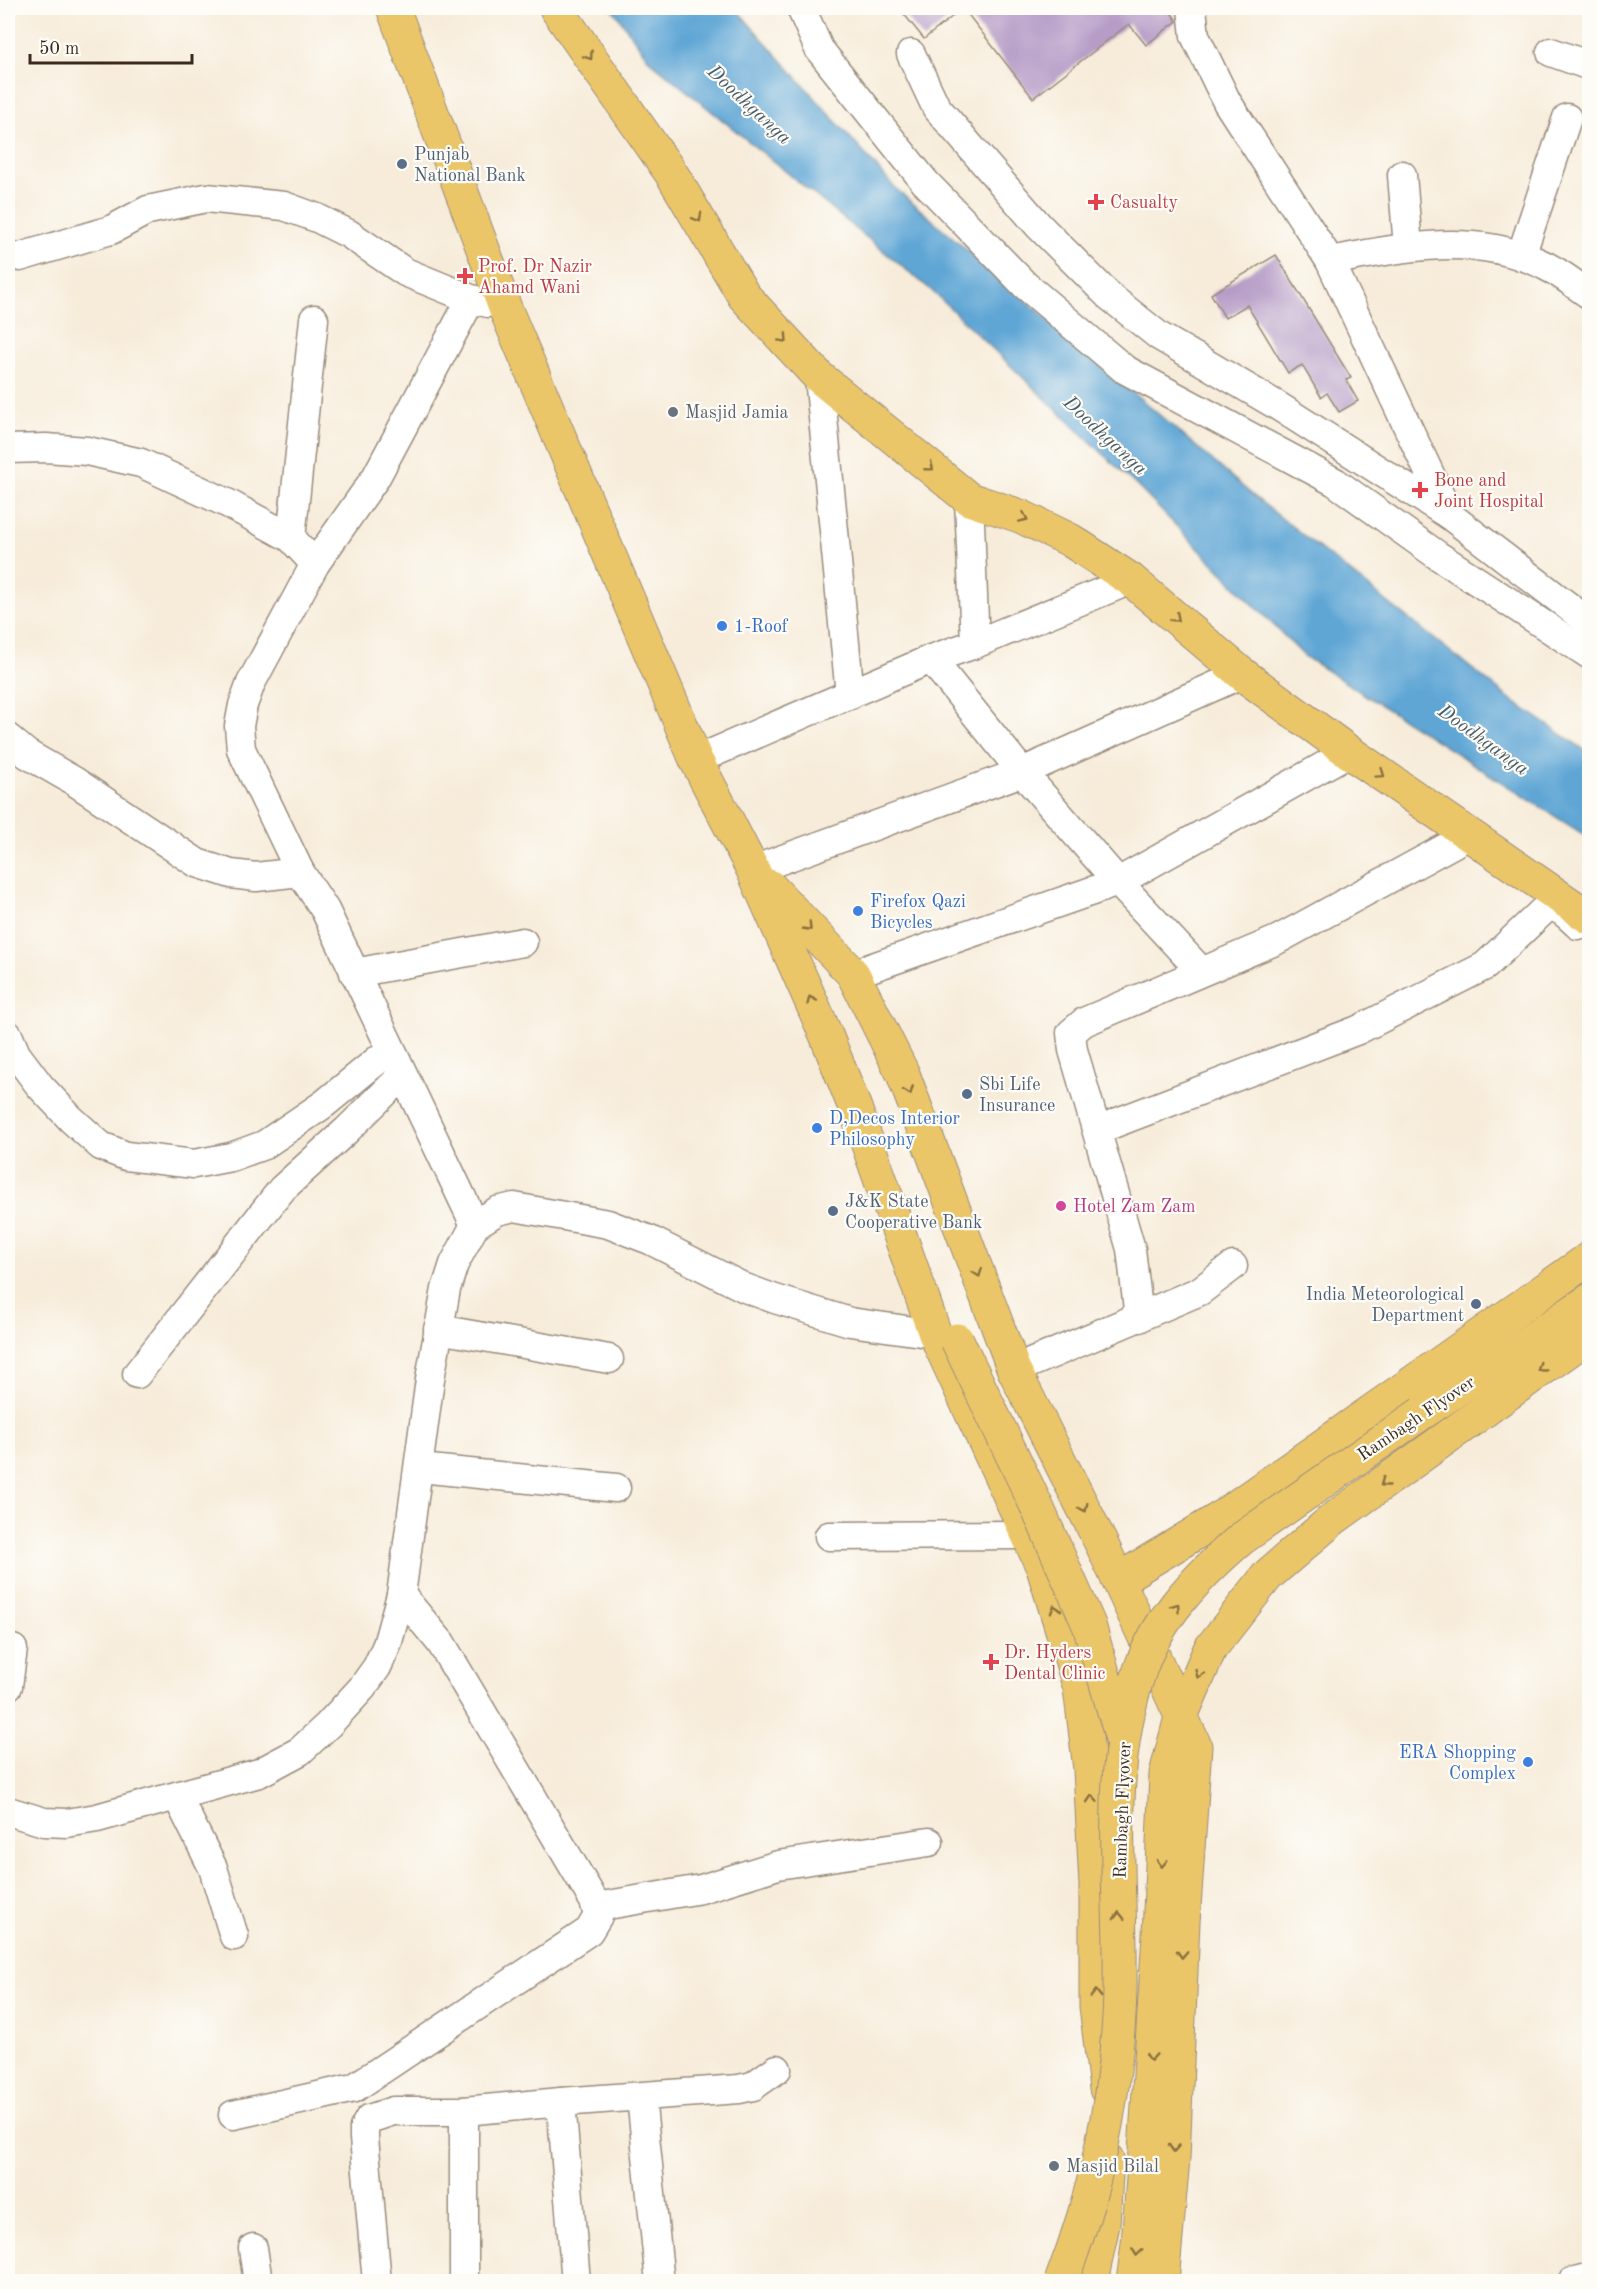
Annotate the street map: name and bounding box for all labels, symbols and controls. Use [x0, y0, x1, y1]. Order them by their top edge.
scale bar [30, 27, 192, 65]
text: 50 m [39, 40, 79, 58]
one-way arrow [582, 49, 593, 60]
water label: Doodhganga [702, 61, 795, 149]
place label: Punjab National Bank [414, 146, 526, 185]
marker: Punjab National Bank [395, 157, 409, 171]
marker: Casualty [1087, 193, 1105, 211]
place label: Casualty [1110, 194, 1178, 212]
one-way arrow [690, 212, 702, 222]
place label: Prof. Dr Nazir Ahamd Wani [478, 258, 593, 297]
marker: Prof. Dr Nazir Ahamd Wani [456, 267, 474, 285]
one-way arrow [776, 332, 787, 343]
water label: Doodhganga [1058, 392, 1151, 480]
place label: Masjid Jamia [685, 404, 789, 422]
marker: Masjid Jamia [666, 405, 680, 419]
one-way arrow [923, 460, 934, 471]
place label: Bone and Joint Hospital [1434, 472, 1544, 511]
marker: Bone and Joint Hospital [1411, 481, 1429, 499]
one-way arrow [1017, 511, 1028, 523]
one-way arrow [1169, 611, 1180, 622]
place label: 1-Roof [734, 618, 789, 636]
marker: 1-Roof [715, 619, 729, 633]
water label: Doodhganga [1433, 701, 1532, 780]
one-way arrow [1374, 767, 1385, 778]
place label: Firefox Qazi Bicycles [870, 893, 966, 932]
marker: Firefox Qazi Bicycles [851, 904, 865, 918]
one-way arrow [800, 920, 811, 931]
one-way arrow [806, 995, 818, 1006]
place label: Sbi Life Insurance [979, 1076, 1055, 1115]
one-way arrow [902, 1085, 915, 1096]
marker: Sbi Life Insurance [960, 1087, 974, 1101]
place label: D,Decos Interior Philosophy [829, 1110, 961, 1149]
marker: D,Decos Interior Philosophy [810, 1121, 824, 1135]
place label: J&K State Cooperative Bank [845, 1193, 982, 1232]
place label: Hotel Zam Zam [1073, 1198, 1195, 1216]
marker: Hotel Zam Zam [1054, 1199, 1068, 1213]
marker: J&K State Cooperative Bank [826, 1204, 840, 1218]
one-way arrow [971, 1267, 983, 1278]
place label: India Meteorological Department [1306, 1286, 1464, 1325]
marker: India Meteorological Department [1469, 1297, 1483, 1311]
one-way arrow [1537, 1361, 1548, 1372]
street label: Rambagh Flyover [1355, 1373, 1479, 1465]
one-way arrow [1379, 1475, 1390, 1486]
one-way arrow [1076, 1502, 1088, 1513]
one-way arrow [1169, 1602, 1180, 1613]
one-way arrow [1050, 1604, 1063, 1614]
place label: Dr. Hyders Dental Clinic [1004, 1644, 1105, 1683]
marker: Dr. Hyders Dental Clinic [982, 1653, 1000, 1671]
one-way arrow [1194, 1667, 1206, 1678]
street label: Rambagh Flyover [1112, 1741, 1134, 1879]
place label: ERA Shopping Complex [1399, 1744, 1516, 1783]
marker: ERA Shopping Complex [1521, 1755, 1535, 1769]
one-way arrow [1085, 1795, 1098, 1804]
one-way arrow [1155, 1858, 1168, 1867]
one-way arrow [1113, 1911, 1126, 1920]
one-way arrow [1176, 1949, 1189, 1958]
one-way arrow [1090, 1989, 1102, 1998]
one-way arrow [1145, 2053, 1158, 2062]
one-way arrow [1167, 2144, 1180, 2153]
place label: Masjid Bilal [1066, 2158, 1159, 2176]
marker: Masjid Bilal [1047, 2159, 1061, 2173]
one-way arrow [1132, 2247, 1144, 2257]

